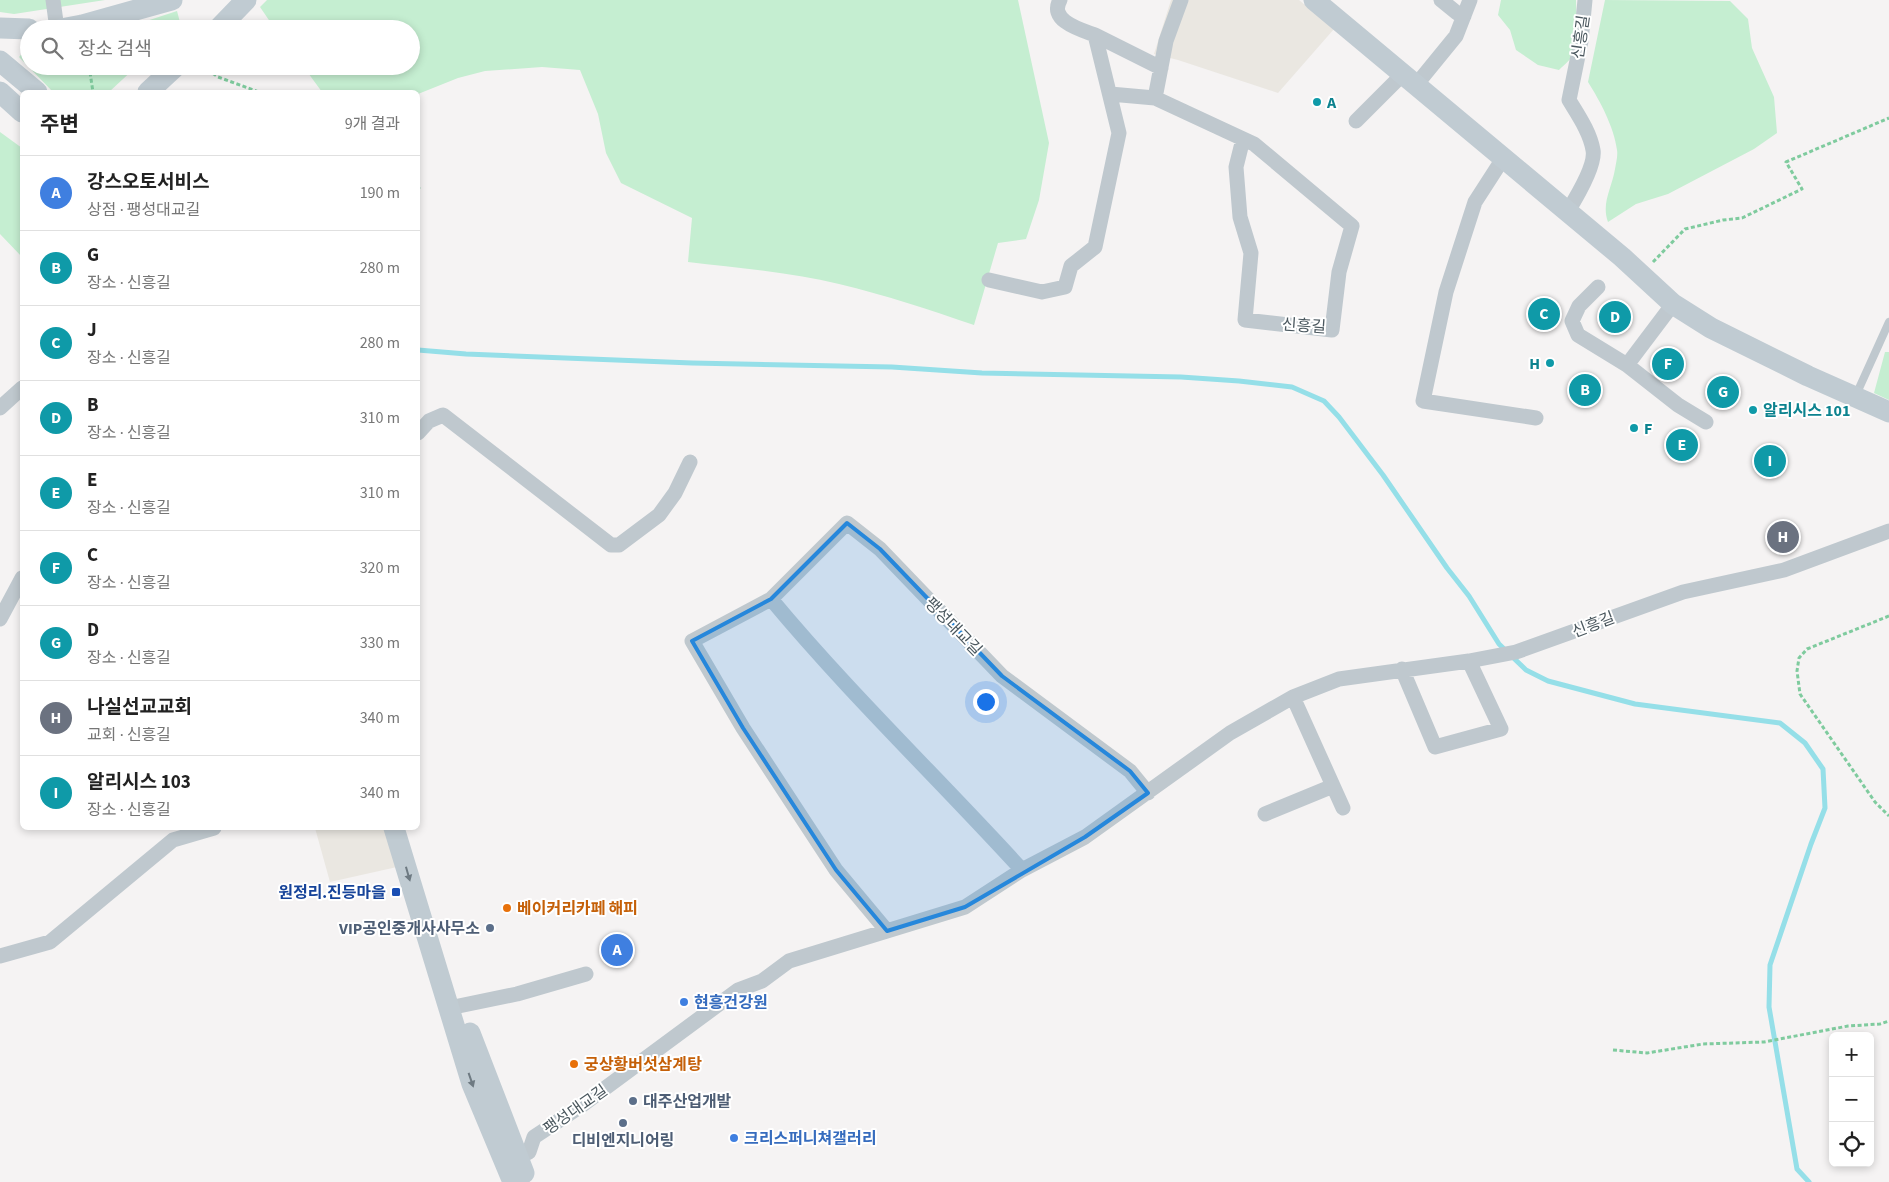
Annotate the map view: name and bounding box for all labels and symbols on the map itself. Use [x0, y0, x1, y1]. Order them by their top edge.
street label: 신흥길 [1567, 14, 1595, 61]
place label: A [1326, 92, 1337, 114]
marker: A [1311, 96, 1323, 108]
pin: C [1528, 295, 1560, 333]
pin: D [1599, 298, 1631, 336]
street label: 신흥길 [1281, 313, 1327, 339]
pin: F [1652, 345, 1684, 383]
place label: H [1529, 353, 1540, 375]
marker: H [1544, 357, 1556, 369]
pin: B [1569, 371, 1601, 409]
pin: G [1707, 373, 1739, 411]
place label: 알리시스 101 [1763, 400, 1850, 422]
marker: 알리시스 101 [1747, 404, 1759, 416]
place label: F [1644, 418, 1652, 440]
marker: F [1628, 422, 1640, 434]
pin: E [1666, 426, 1698, 464]
pin: I [1754, 442, 1786, 480]
pin: H [1767, 518, 1799, 556]
street label: 팽성대교길 [920, 593, 987, 661]
street label: 신흥길 [1569, 607, 1618, 643]
your location [973, 689, 999, 715]
one-way arrow [404, 867, 412, 882]
place label: 원정리.진등마을 [278, 882, 386, 904]
marker: 원정리.진등마을 [390, 886, 402, 898]
place label: 베이커리카페 해피 [517, 898, 638, 920]
marker: 베이커리카페 해피 [501, 902, 513, 914]
place label: VIP공인중개사사무소 [338, 918, 480, 940]
marker: VIP공인중개사사무소 [484, 922, 496, 934]
pin: A [601, 931, 633, 969]
place label: 현흥건강원 [694, 992, 768, 1014]
marker: 현흥건강원 [678, 996, 690, 1008]
place label: 궁상황버섯삼계탕 [584, 1054, 702, 1076]
marker: 궁상황버섯삼계탕 [568, 1058, 580, 1070]
one-way arrow [467, 1073, 475, 1088]
street label: 팽성대교길 [539, 1080, 612, 1140]
place label: 대주산업개발 [643, 1091, 732, 1113]
marker: 대주산업개발 [627, 1095, 639, 1107]
marker: 디비엔지니어링 [617, 1117, 629, 1129]
place label: 크리스퍼니쳐갤러리 [744, 1128, 876, 1150]
place label: 디비엔지니어링 [571, 1130, 675, 1152]
marker: 크리스퍼니쳐갤러리 [728, 1132, 740, 1144]

